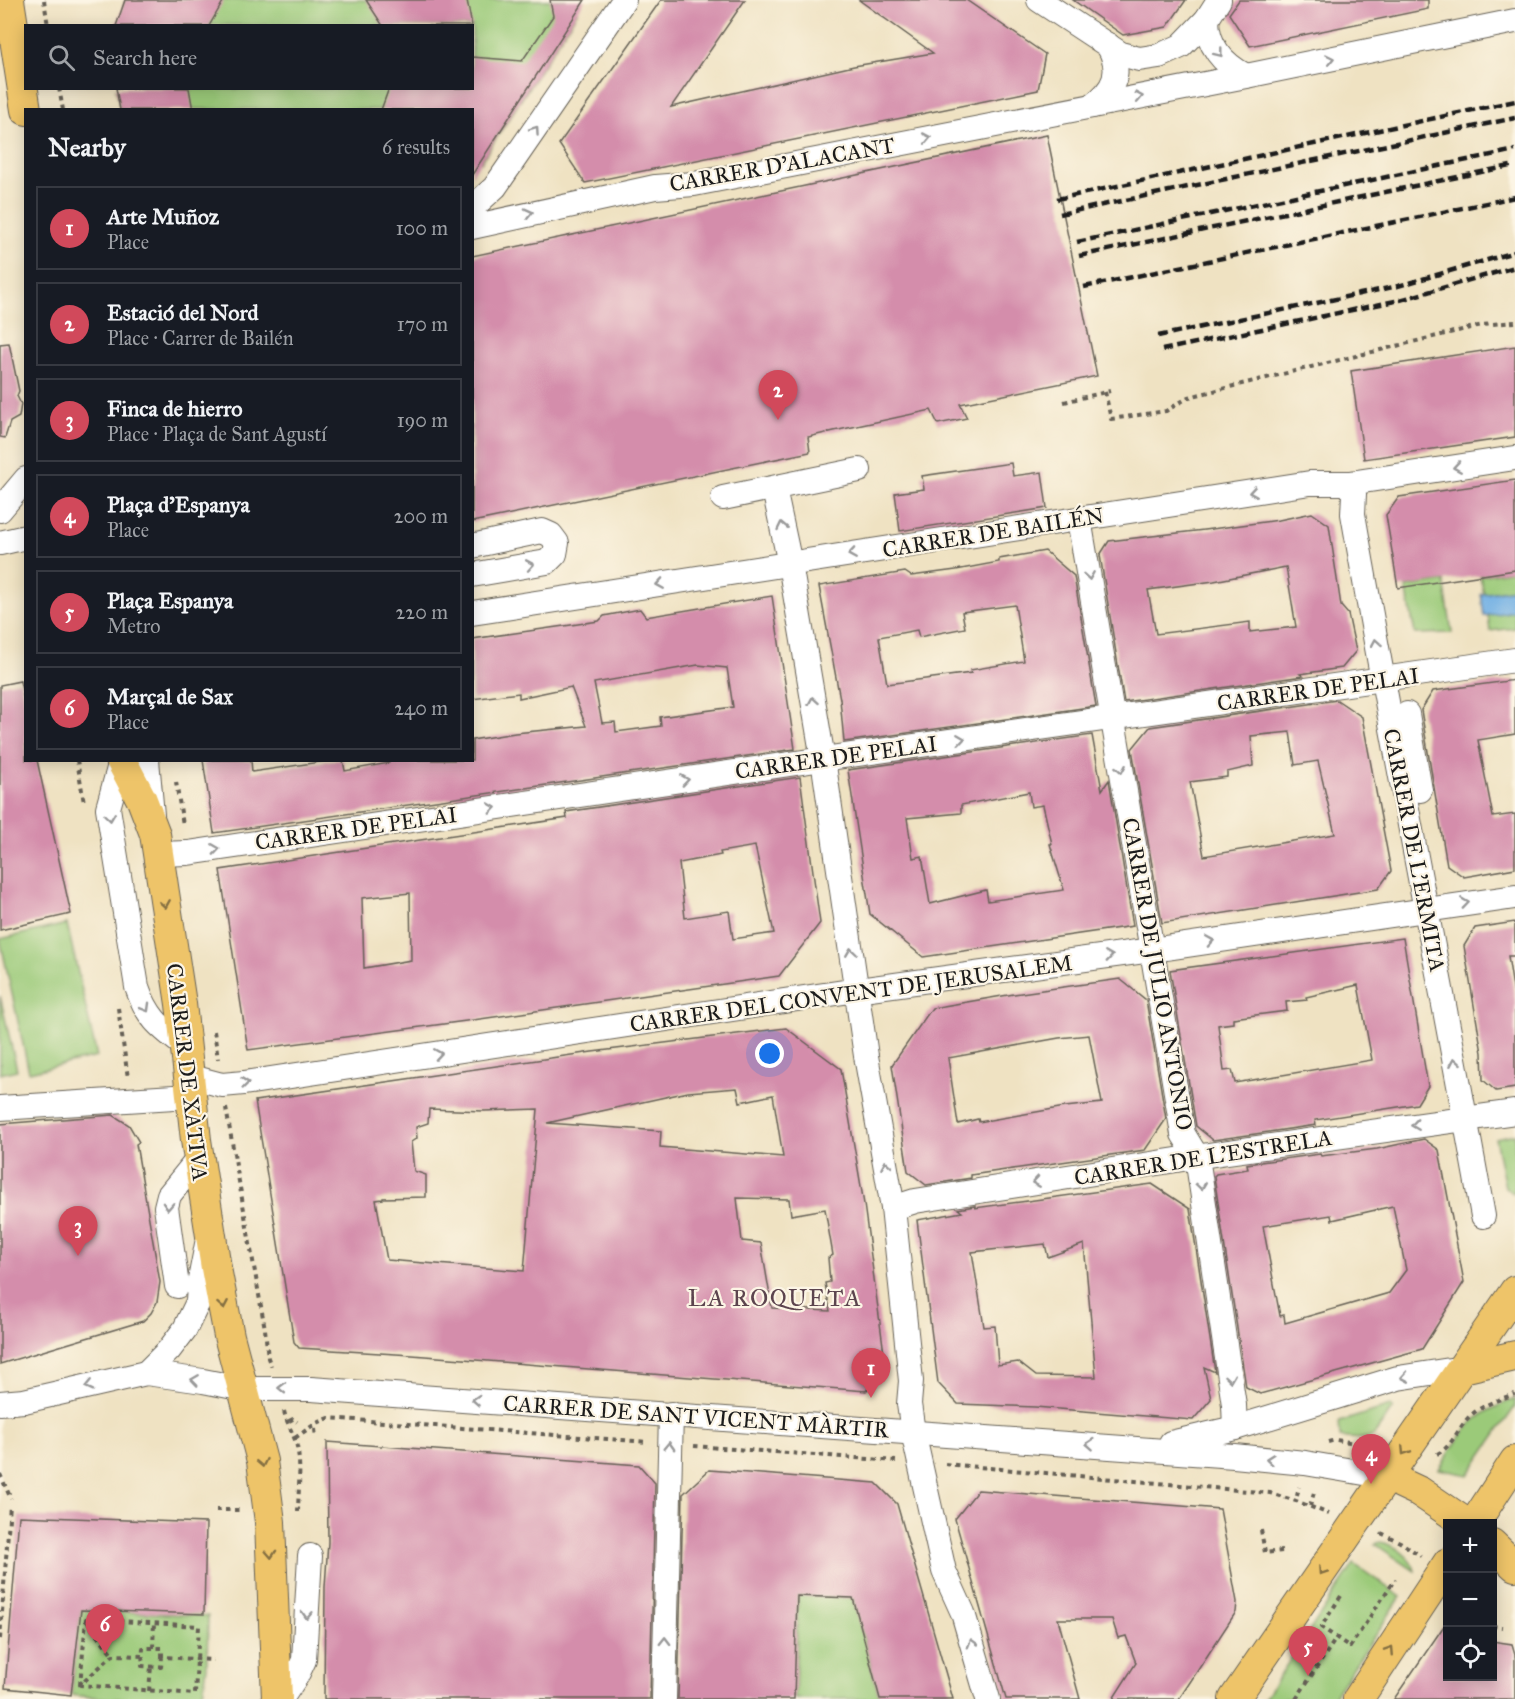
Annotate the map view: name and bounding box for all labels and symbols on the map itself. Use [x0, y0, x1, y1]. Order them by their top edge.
one-way arrow [1211, 46, 1222, 57]
one-way arrow [1325, 53, 1335, 66]
one-way arrow [1134, 91, 1144, 104]
one-way arrow [527, 125, 538, 136]
street label: CARRER D'ALACANT [667, 131, 897, 198]
one-way arrow [922, 132, 932, 145]
one-way arrow [524, 208, 534, 221]
pin: 2 [758, 370, 798, 420]
one-way arrow [1453, 461, 1462, 473]
one-way arrow [1248, 485, 1257, 497]
street label: CARRER DE BAILÉN [880, 502, 1106, 563]
one-way arrow [776, 522, 789, 532]
one-way arrow [848, 547, 858, 560]
one-way arrow [525, 559, 535, 572]
one-way arrow [1082, 571, 1095, 581]
one-way arrow [655, 577, 665, 590]
one-way arrow [1370, 638, 1382, 648]
street label: CARRER DE PELAI [1215, 662, 1421, 717]
one-way arrow [807, 697, 820, 707]
street label: CARRER DE L'ERMITA [1378, 726, 1451, 974]
street label: CARRER DE PELAI [733, 730, 939, 785]
one-way arrow [956, 734, 966, 746]
one-way arrow [1115, 764, 1127, 773]
one-way arrow [680, 774, 690, 786]
street label: CARRER DE PELAI [253, 801, 459, 856]
one-way arrow [487, 803, 497, 815]
one-way arrow [103, 813, 115, 822]
street label: CARRER DE JULIO ANTONIO [1117, 816, 1198, 1133]
one-way arrow [211, 843, 221, 855]
one-way arrow [1461, 897, 1470, 910]
one-way arrow [159, 899, 171, 909]
one-way arrow [1205, 936, 1215, 948]
one-way arrow [846, 948, 858, 957]
street label: CARRER DEL CONVENT DE JERUSALEM [628, 949, 1074, 1038]
one-way arrow [1104, 950, 1114, 962]
street label: CARRER DE XÀTIVA [161, 962, 214, 1182]
one-way arrow [139, 1002, 150, 1012]
your location [755, 1039, 784, 1068]
one-way arrow [433, 1048, 443, 1060]
one-way arrow [1449, 1057, 1462, 1067]
one-way arrow [241, 1077, 250, 1089]
one-way arrow [1411, 1119, 1420, 1131]
street label: CARRER DE L'ESTRELA [1072, 1124, 1334, 1191]
one-way arrow [880, 1161, 892, 1170]
one-way arrow [1031, 1175, 1041, 1188]
one-way arrow [1194, 1181, 1206, 1190]
one-way arrow [161, 1201, 174, 1210]
pin: 3 [58, 1206, 98, 1256]
district label: LA ROQUETA [688, 1283, 862, 1313]
one-way arrow [216, 1300, 229, 1310]
pin: 1 [852, 1348, 890, 1398]
one-way arrow [1401, 1370, 1411, 1383]
one-way arrow [191, 1374, 200, 1386]
one-way arrow [1223, 1374, 1235, 1383]
one-way arrow [84, 1379, 94, 1392]
one-way arrow [277, 1382, 286, 1394]
street label: CARRER DE SANT VICENT MÀRTIR [502, 1390, 890, 1443]
one-way arrow [472, 1394, 481, 1407]
pin: 4 [1352, 1434, 1390, 1484]
one-way arrow [1085, 1438, 1094, 1451]
one-way arrow [663, 1441, 676, 1450]
one-way arrow [1402, 1444, 1413, 1455]
one-way arrow [1265, 1453, 1274, 1466]
one-way arrow [255, 1457, 268, 1467]
one-way arrow [265, 1550, 278, 1559]
one-way arrow [1318, 1564, 1329, 1575]
pin: 6 [86, 1604, 124, 1654]
one-way arrow [301, 1610, 314, 1619]
pin: 5 [1288, 1626, 1328, 1676]
one-way arrow [659, 1636, 671, 1645]
one-way arrow [966, 1638, 979, 1648]
one-way arrow [1382, 1646, 1394, 1656]

